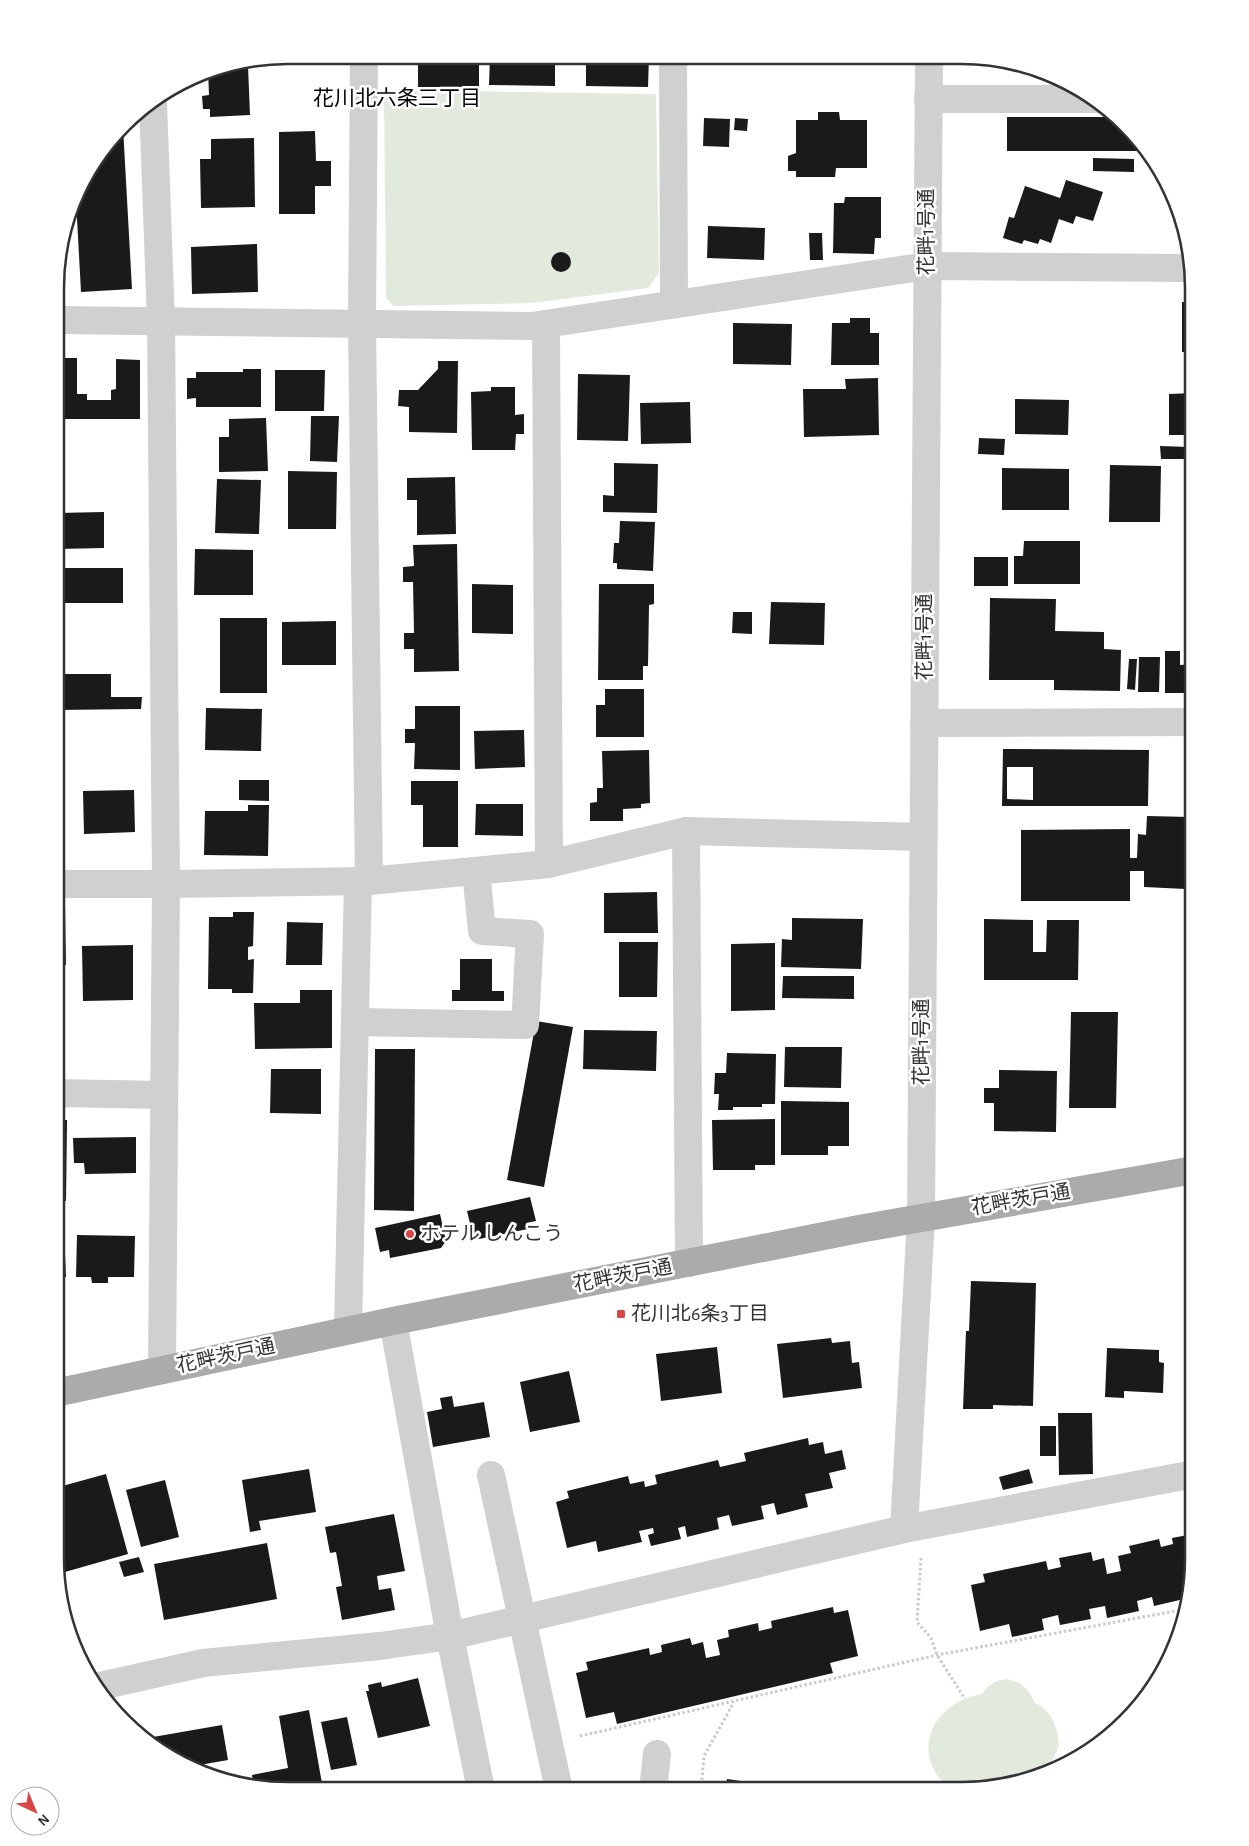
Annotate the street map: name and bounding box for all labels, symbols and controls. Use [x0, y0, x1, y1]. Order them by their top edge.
district label: 花川北六条三丁目 [313, 87, 481, 109]
street label: 花畔1号通 [916, 189, 937, 275]
street label: 花畔1号通 [914, 594, 935, 680]
street label: 花畔1号通 [911, 999, 932, 1085]
street label: 花畔茨戸通 [970, 1180, 1072, 1219]
place label: ホテル しんこう [420, 1224, 563, 1244]
marker: ホテル しんこう [404, 1228, 416, 1240]
street label: 花畔茨戸通 [572, 1256, 674, 1295]
place label: 花川北6条3丁目 [631, 1303, 769, 1324]
marker: 花川北6条3丁目 [615, 1308, 627, 1320]
street label: 花畔茨戸通 [175, 1335, 277, 1376]
north arrow [10, 1786, 60, 1836]
text: N [35, 1811, 52, 1828]

